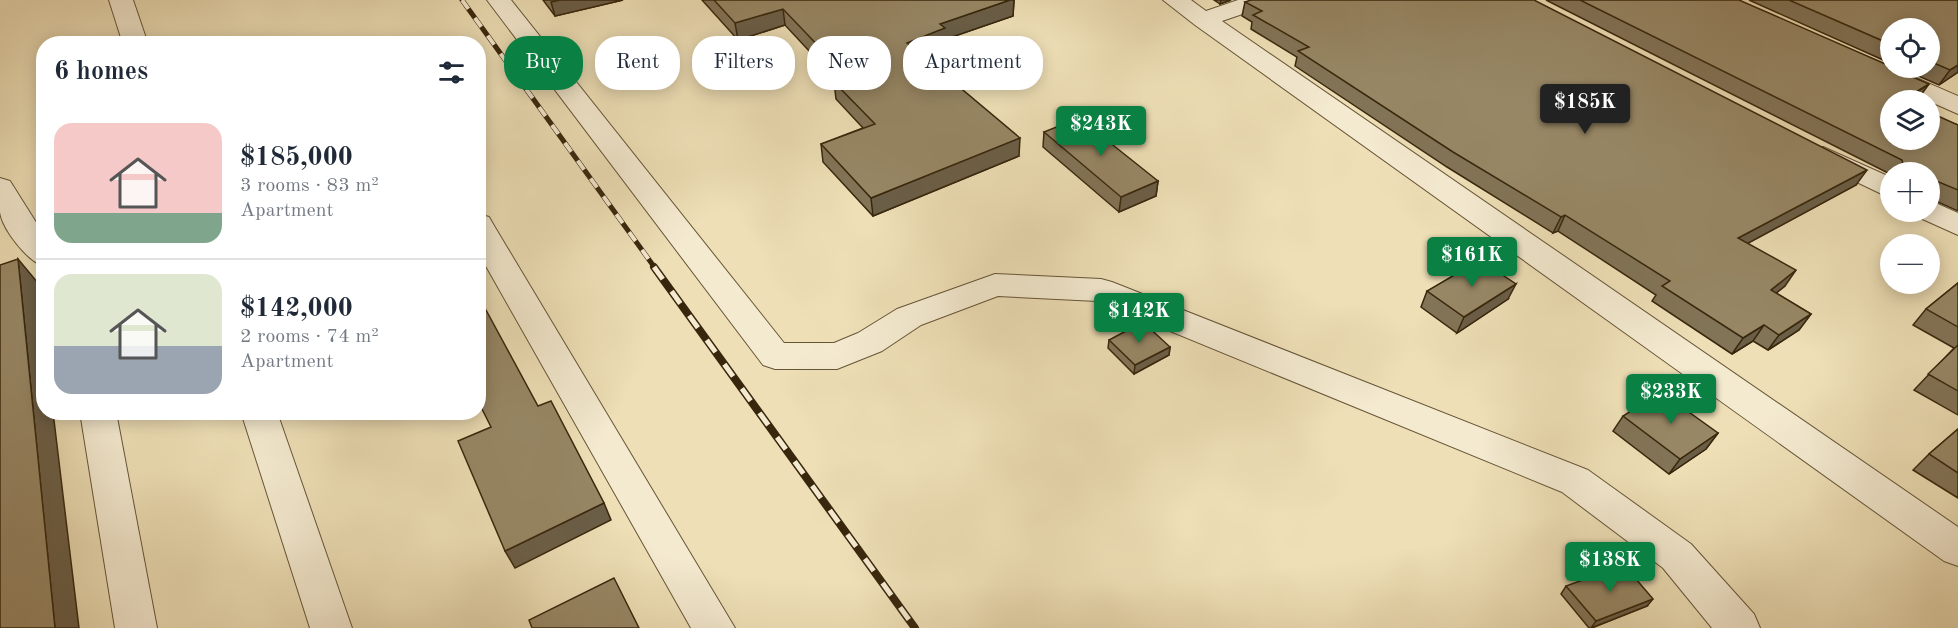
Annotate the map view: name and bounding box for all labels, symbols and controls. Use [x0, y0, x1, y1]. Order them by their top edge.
map controls [1880, 18, 1940, 294]
button: locate [1880, 18, 1940, 78]
chip: Buy [504, 36, 583, 90]
chip: Rent [595, 36, 680, 90]
chip: Filters [692, 36, 795, 90]
chip: New [807, 36, 891, 90]
chip: Apartment [903, 36, 1043, 90]
icon: filters [435, 56, 468, 89]
text: 6 homes [54, 59, 148, 85]
pin: $185K [1543, 84, 1627, 135]
button: layers [1880, 90, 1940, 150]
text: $185K [1554, 93, 1616, 113]
pin: $243K [1059, 106, 1143, 157]
text: $243K [1070, 115, 1132, 135]
text: $185,000 [240, 145, 353, 171]
icon: home [102, 147, 174, 219]
button: + [1880, 162, 1940, 222]
text: 3 rooms · 83 m² [240, 176, 379, 196]
text: Apartment [240, 201, 334, 221]
button: − [1880, 234, 1940, 294]
pin: $161K [1430, 237, 1514, 288]
text: $161K [1441, 246, 1503, 266]
pin: $142K [1097, 293, 1181, 344]
text: $142,000 [240, 296, 353, 322]
icon: home [102, 298, 174, 370]
text: $142K [1108, 302, 1170, 322]
text: 2 rooms · 74 m² [240, 327, 379, 347]
text: Apartment [240, 352, 334, 372]
pin: $233K [1629, 374, 1713, 425]
text: $233K [1640, 383, 1702, 403]
pin: $138K [1568, 542, 1652, 593]
text: $138K [1579, 551, 1641, 571]

